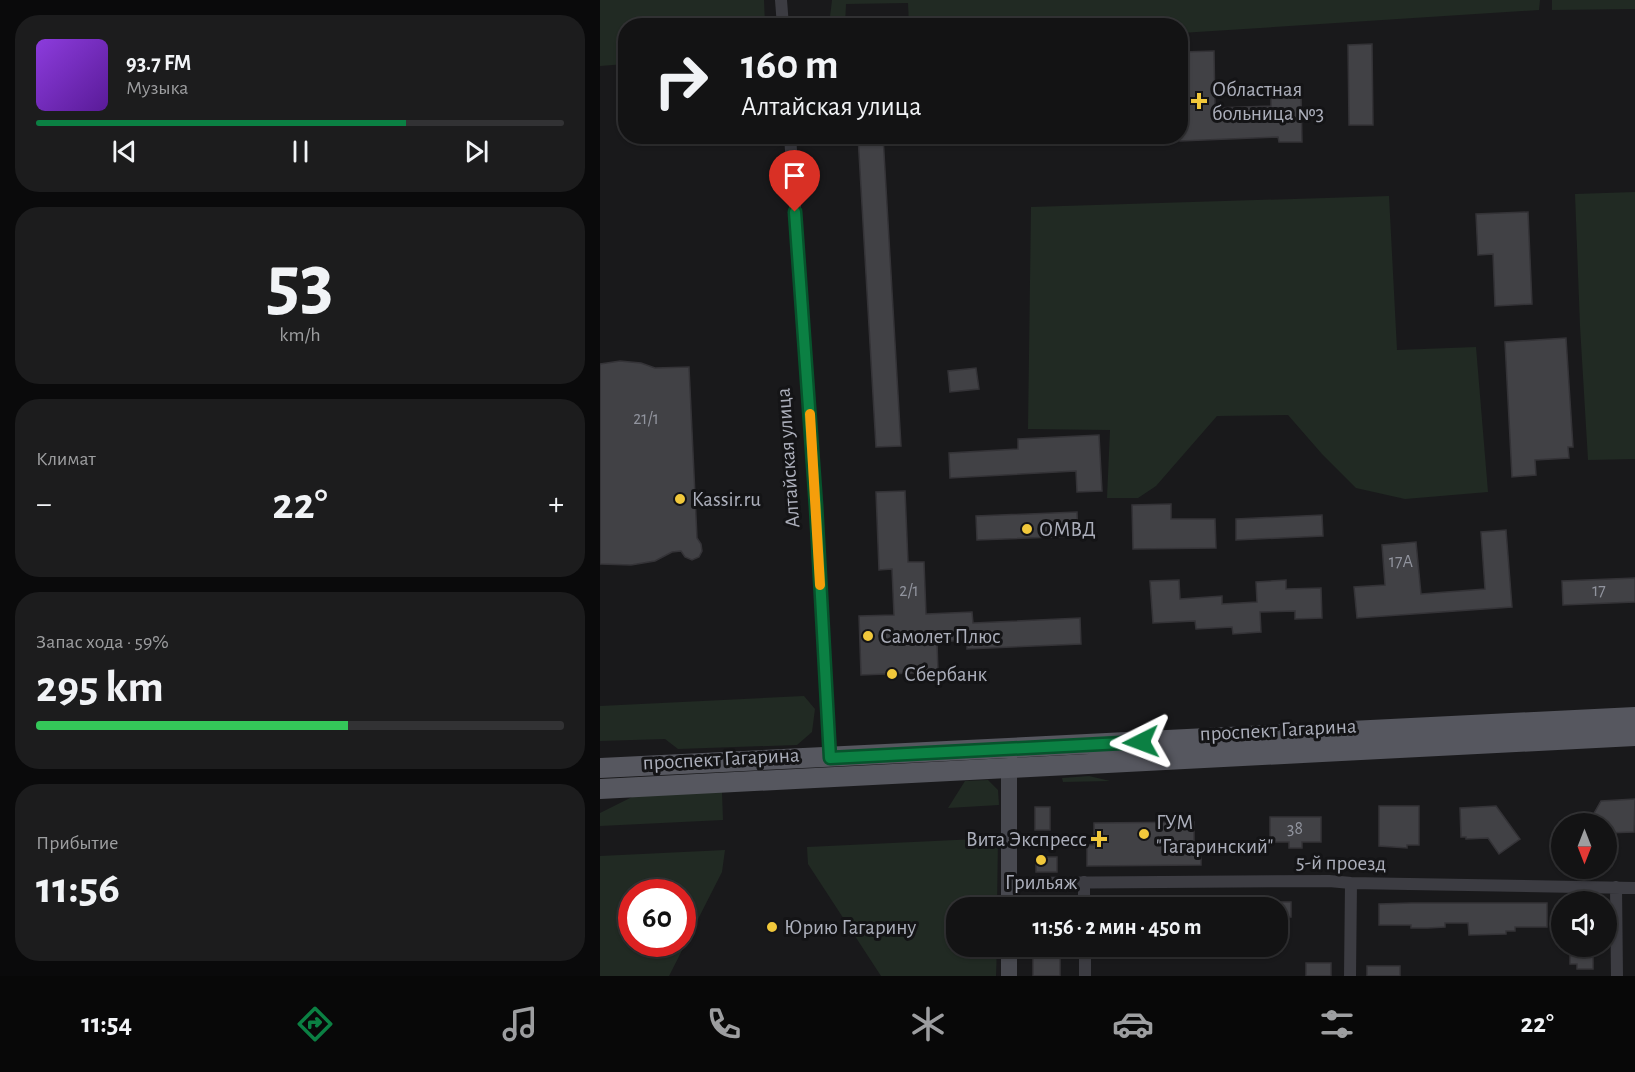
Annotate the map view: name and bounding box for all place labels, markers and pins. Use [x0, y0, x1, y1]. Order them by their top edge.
place label: Областная больница №3 [1212, 79, 1324, 124]
marker: Областная больница №3 [1190, 92, 1208, 110]
pin [769, 150, 820, 212]
place label: Kassir.ru [692, 489, 761, 510]
marker: Kassir.ru [673, 492, 687, 506]
place label: ОМВД [1039, 519, 1096, 540]
marker: ОМВД [1020, 522, 1034, 536]
place label: Самолет Плюс [880, 626, 1001, 647]
marker: Самолет Плюс [861, 629, 875, 643]
place label: Сбербанк [904, 664, 987, 685]
marker: Сбербанк [885, 667, 899, 681]
place label: ГУМ "Гагаринский" [1156, 812, 1273, 857]
marker: ГУМ "Гагаринский" [1137, 827, 1151, 841]
place label: Вита Экспресс [966, 829, 1087, 850]
marker: Вита Экспресс [1092, 832, 1106, 846]
marker: Грильяж [1034, 853, 1048, 867]
place label: Грильяж [1005, 872, 1078, 893]
place label: Юрию Гагарину [784, 917, 916, 938]
marker: Юрию Гагарину [765, 920, 779, 934]

